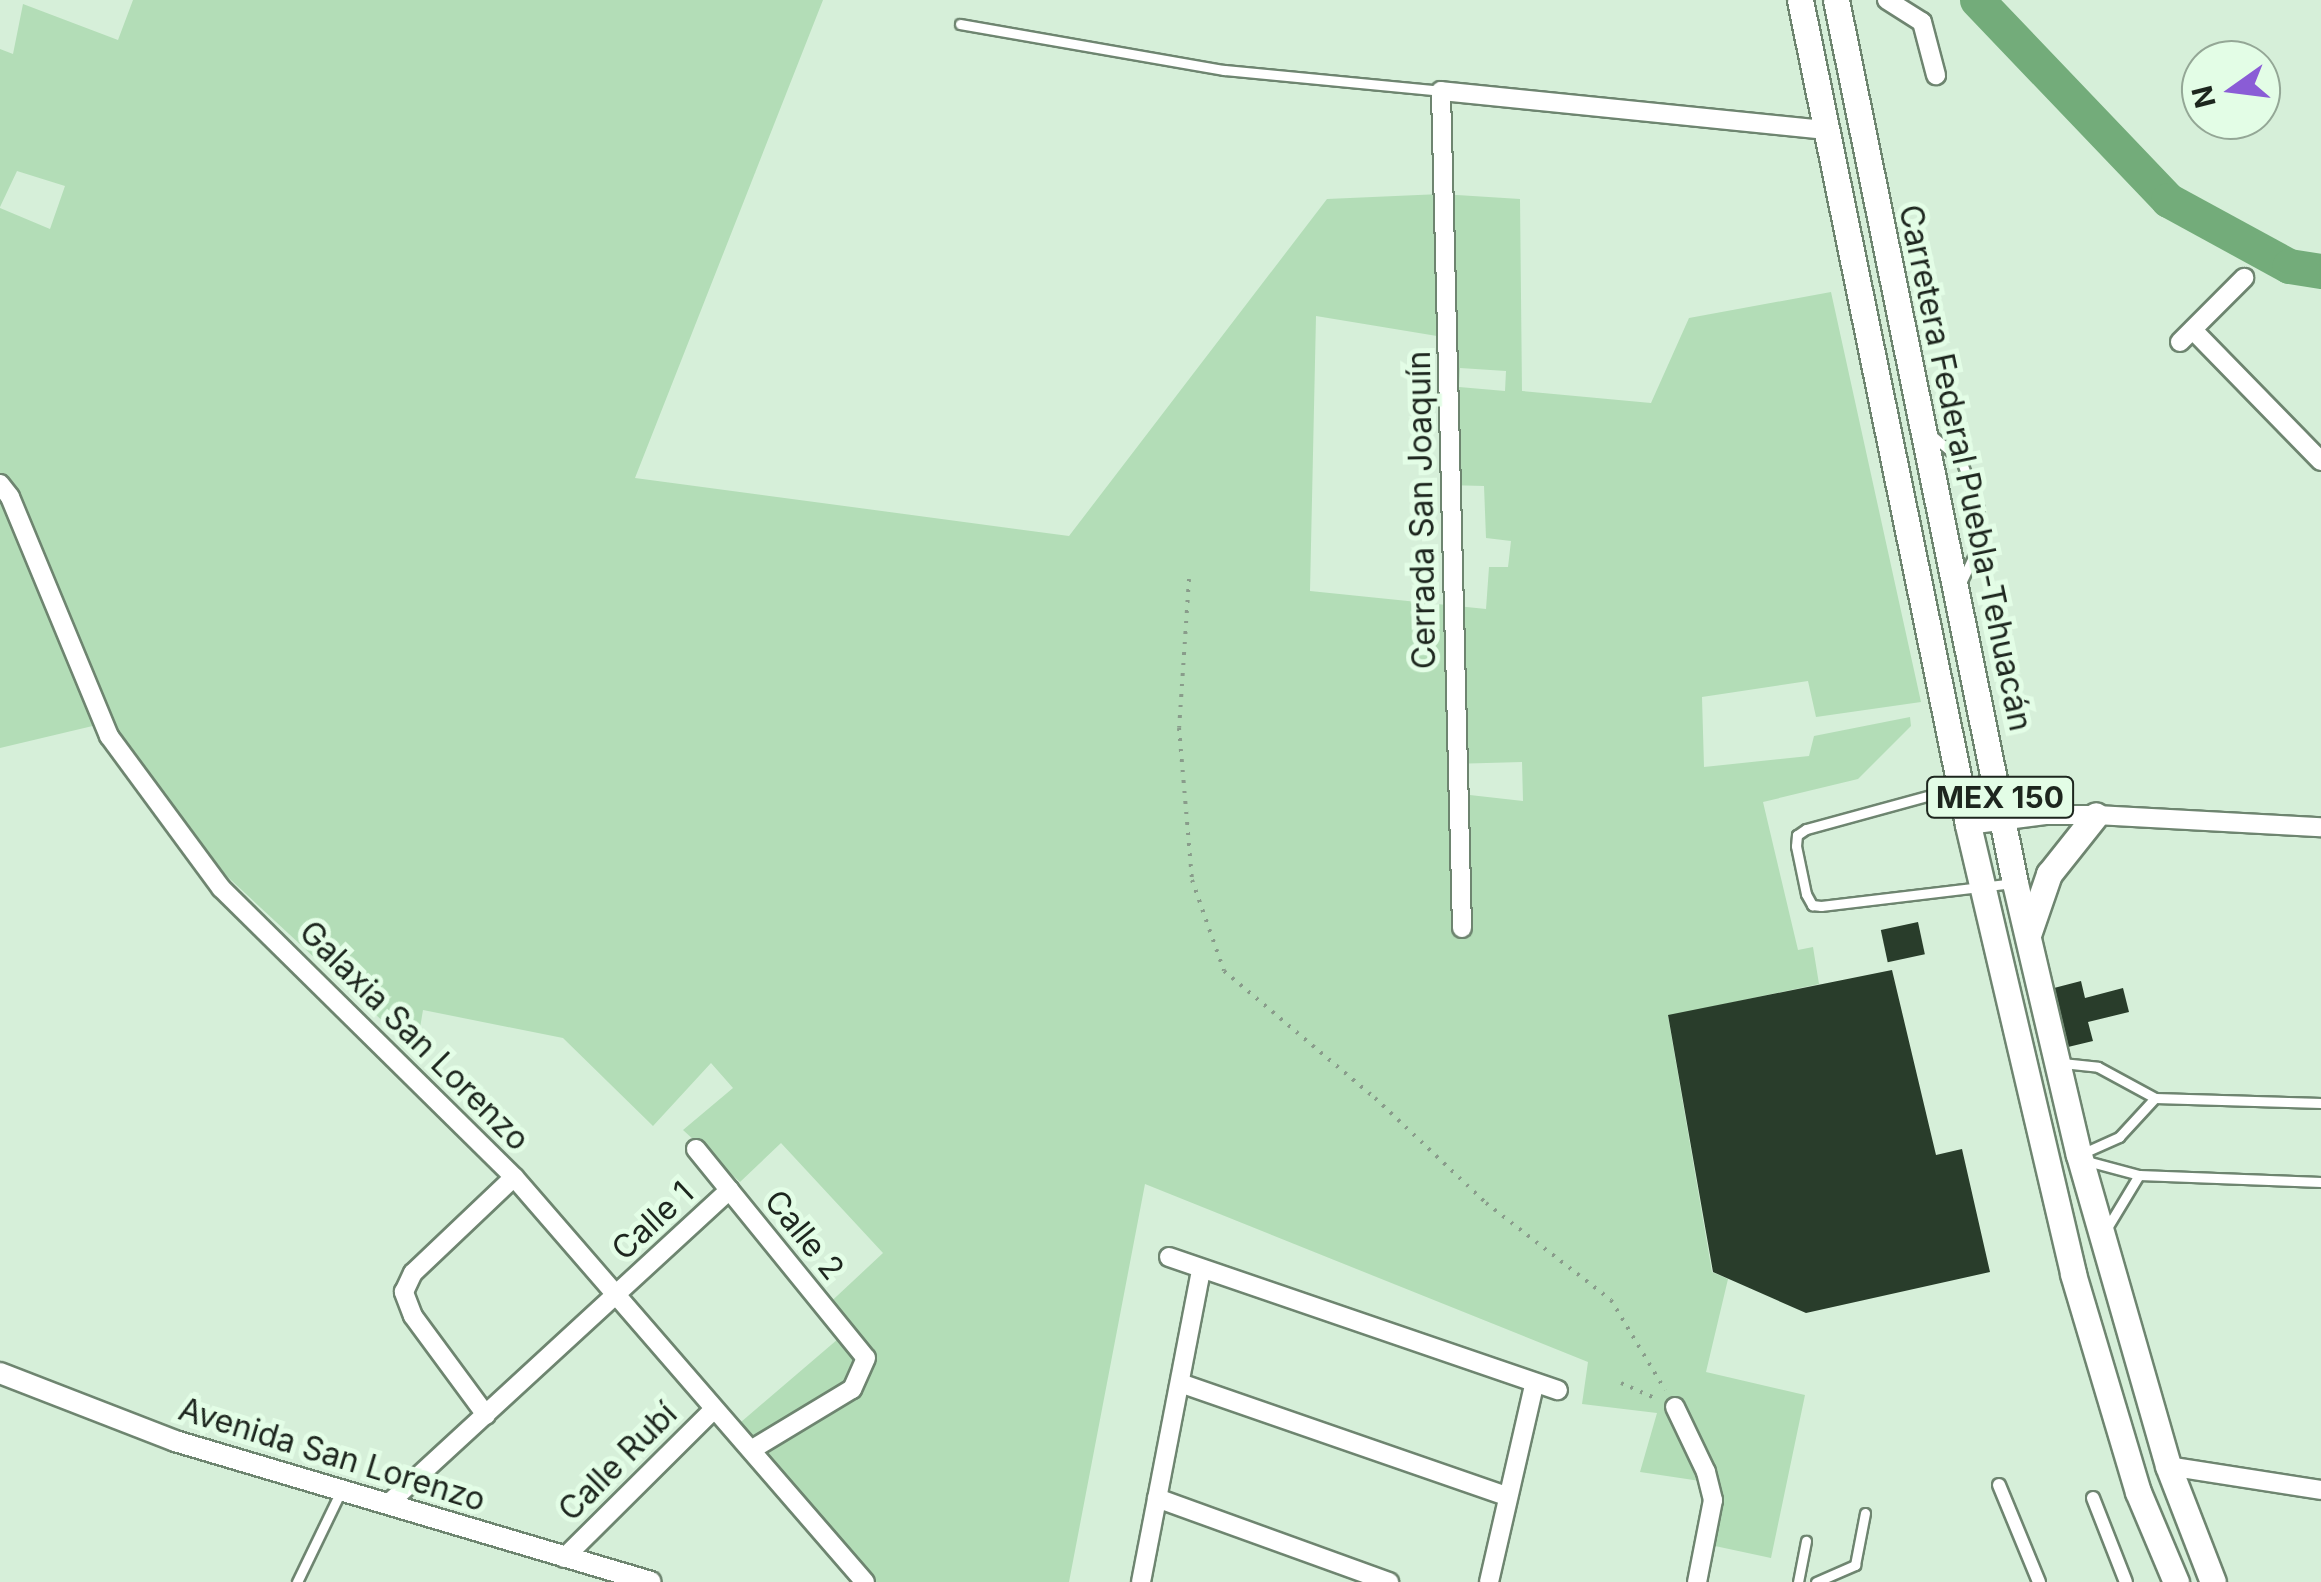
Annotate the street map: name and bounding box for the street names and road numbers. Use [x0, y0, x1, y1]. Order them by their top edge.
street label: Carretera Federal Puebla-Tehuacán [1890, 201, 2040, 735]
street label: Cerrada San Joaquín [1400, 350, 1444, 670]
road number: MEX 150 [1925, 772, 2075, 822]
street label: Galaxia San Lorenzo [291, 913, 537, 1159]
street label: Calle 1 [604, 1174, 702, 1268]
street label: Calle 2 [756, 1182, 852, 1288]
street label: Avenida San Lorenzo [174, 1390, 490, 1520]
street label: Calle Rubí [551, 1395, 685, 1529]

